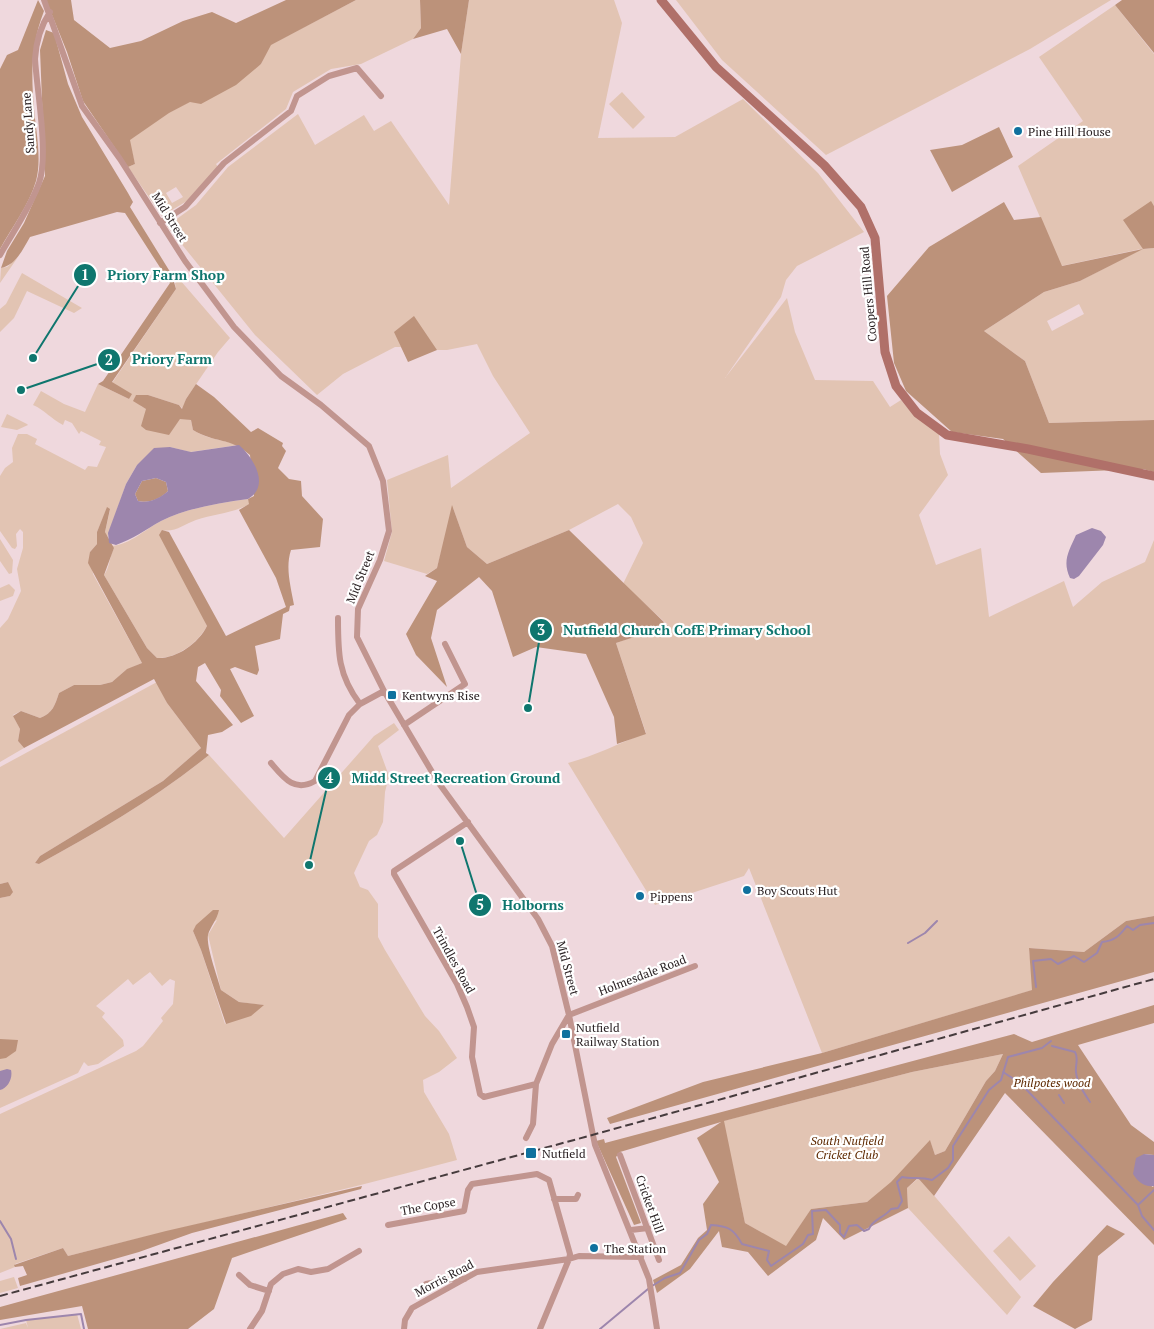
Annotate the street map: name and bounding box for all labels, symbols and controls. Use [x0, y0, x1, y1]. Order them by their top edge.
street label: Sandy Lane [18, 92, 38, 154]
place label: Pine Hill House [1028, 124, 1111, 139]
marker: Pine Hill House [1012, 125, 1024, 137]
street label: Mid Street [149, 189, 191, 245]
street label: Coopers Hill Road [856, 245, 880, 342]
callout: Priory Farm Shop [72, 260, 235, 289]
text: 1 [81, 264, 89, 284]
text: Priory Farm Shop [107, 265, 225, 284]
callout: Priory Farm [97, 345, 222, 374]
text: 2 [105, 349, 113, 369]
text: Priory Farm [132, 349, 212, 368]
street label: Mid Street [343, 548, 378, 606]
callout: Nutfield Church CofE Primary School [528, 615, 821, 644]
text: 3 [537, 619, 545, 639]
text: Nutfield Church CofE Primary School [563, 620, 811, 639]
place label: Kentwyns Rise [402, 688, 480, 703]
marker: Kentwyns Rise [386, 689, 398, 701]
callout: Midd Street Recreation Ground [317, 764, 570, 793]
text: 4 [325, 767, 334, 787]
text: Midd Street Recreation Ground [352, 768, 561, 787]
place label: Boy Scouts Hut [757, 883, 838, 898]
marker: Boy Scouts Hut [741, 884, 753, 896]
place label: Pippens [650, 889, 693, 904]
marker: Pippens [634, 890, 646, 902]
callout: Holborns [467, 891, 574, 920]
text: 5 [476, 894, 484, 914]
text: Holborns [502, 895, 564, 914]
street label: Trindles Road [430, 924, 479, 996]
street label: Mid Street [554, 939, 583, 997]
street label: Holmesdale Road [596, 951, 688, 999]
place label: Nutfield Railway Station [576, 1020, 659, 1049]
marker: Nutfield Railway Station [560, 1028, 572, 1040]
park label: Philpotes wood [1012, 1075, 1091, 1090]
park label: South Nutfield Cricket Club [810, 1133, 884, 1162]
marker: Nutfield [524, 1146, 538, 1160]
place label: Nutfield [542, 1146, 586, 1161]
street label: Cricket Hill [633, 1173, 668, 1235]
street label: The Copse [399, 1194, 457, 1218]
place label: The Station [604, 1241, 666, 1256]
marker: The Station [588, 1242, 600, 1254]
street label: Morris Road [412, 1256, 476, 1300]

